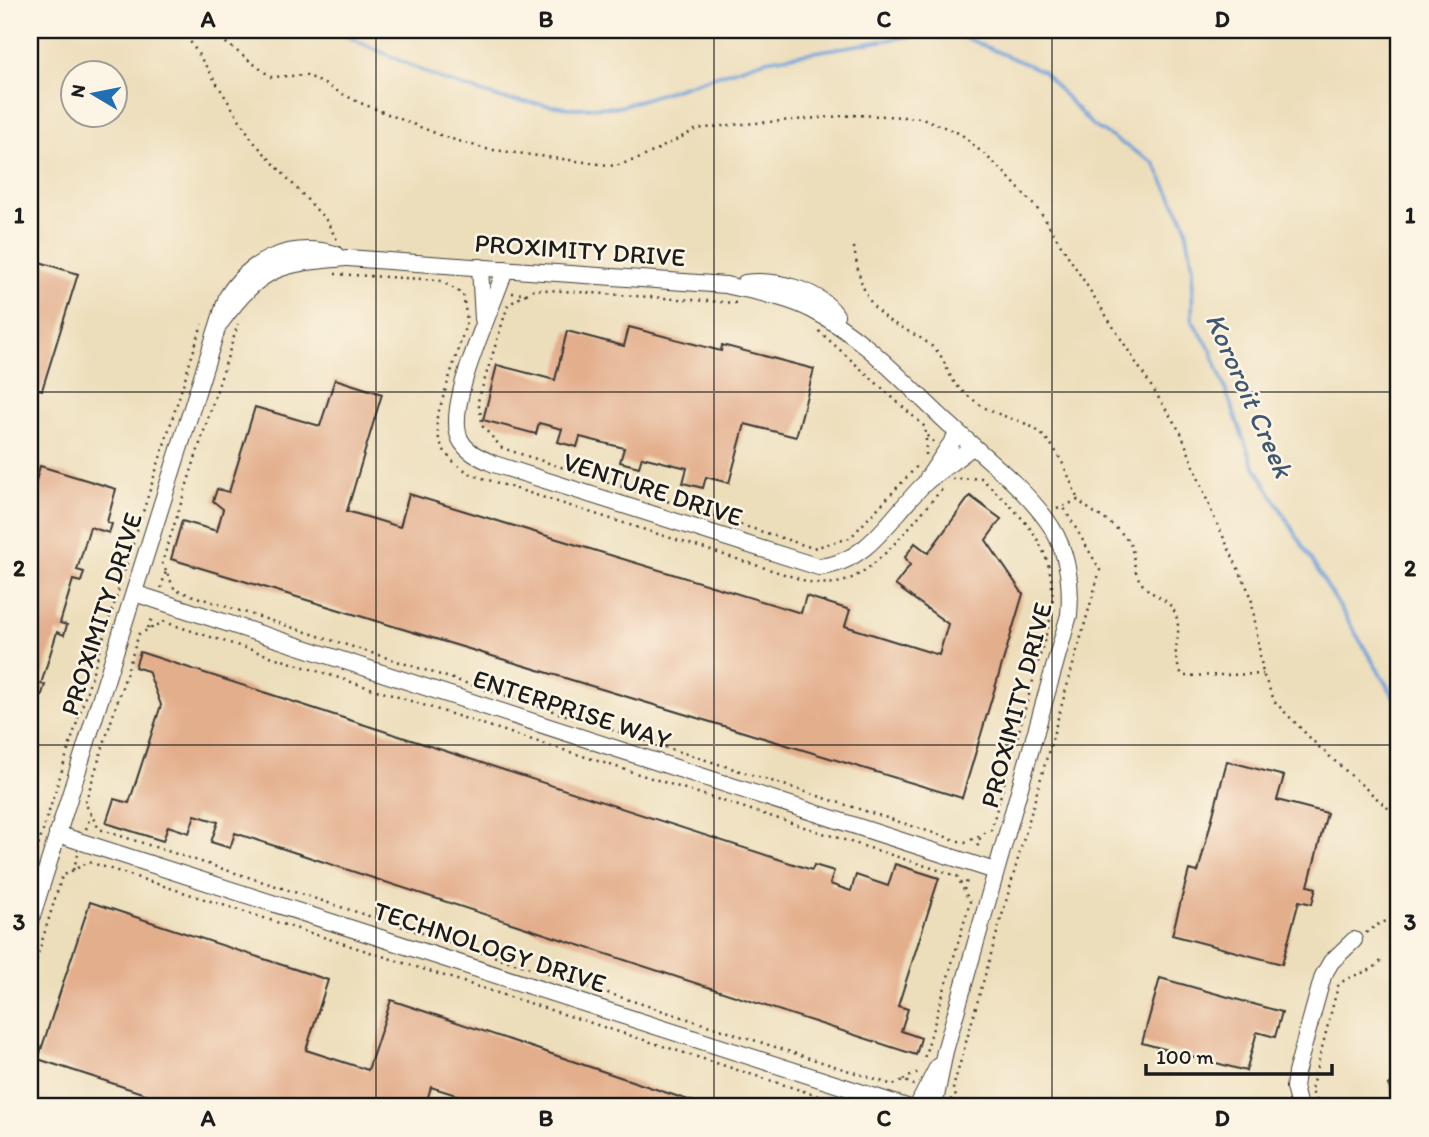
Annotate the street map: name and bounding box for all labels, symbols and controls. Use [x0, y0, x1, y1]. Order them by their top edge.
text: A [200, 5, 216, 33]
text: B [539, 5, 554, 33]
text: C [877, 5, 892, 33]
text: D [1214, 5, 1230, 33]
north arrow [60, 60, 130, 130]
text: N [65, 83, 90, 99]
text: 1 [14, 201, 25, 229]
text: 1 [1405, 201, 1416, 229]
street label: PROXIMITY DRIVE [473, 227, 687, 273]
water label: Kororoit Creek [1199, 308, 1302, 484]
street label: VENTURE DRIVE [559, 445, 747, 533]
street label: PROXIMITY DRIVE [53, 508, 149, 720]
text: 2 [13, 554, 26, 582]
text: 2 [1404, 554, 1417, 582]
street label: PROXIMITY DRIVE [973, 599, 1059, 811]
street label: ENTERPRISE WAY [469, 662, 675, 756]
street label: TECHNOLOGY DRIVE [370, 894, 610, 1000]
text: 3 [13, 908, 26, 936]
text: 3 [1404, 908, 1417, 936]
scale bar [1146, 1032, 1331, 1076]
text: 100 m [1156, 1044, 1214, 1069]
text: A [200, 1104, 216, 1132]
text: B [539, 1104, 554, 1132]
text: C [877, 1104, 892, 1132]
text: D [1214, 1104, 1230, 1132]

